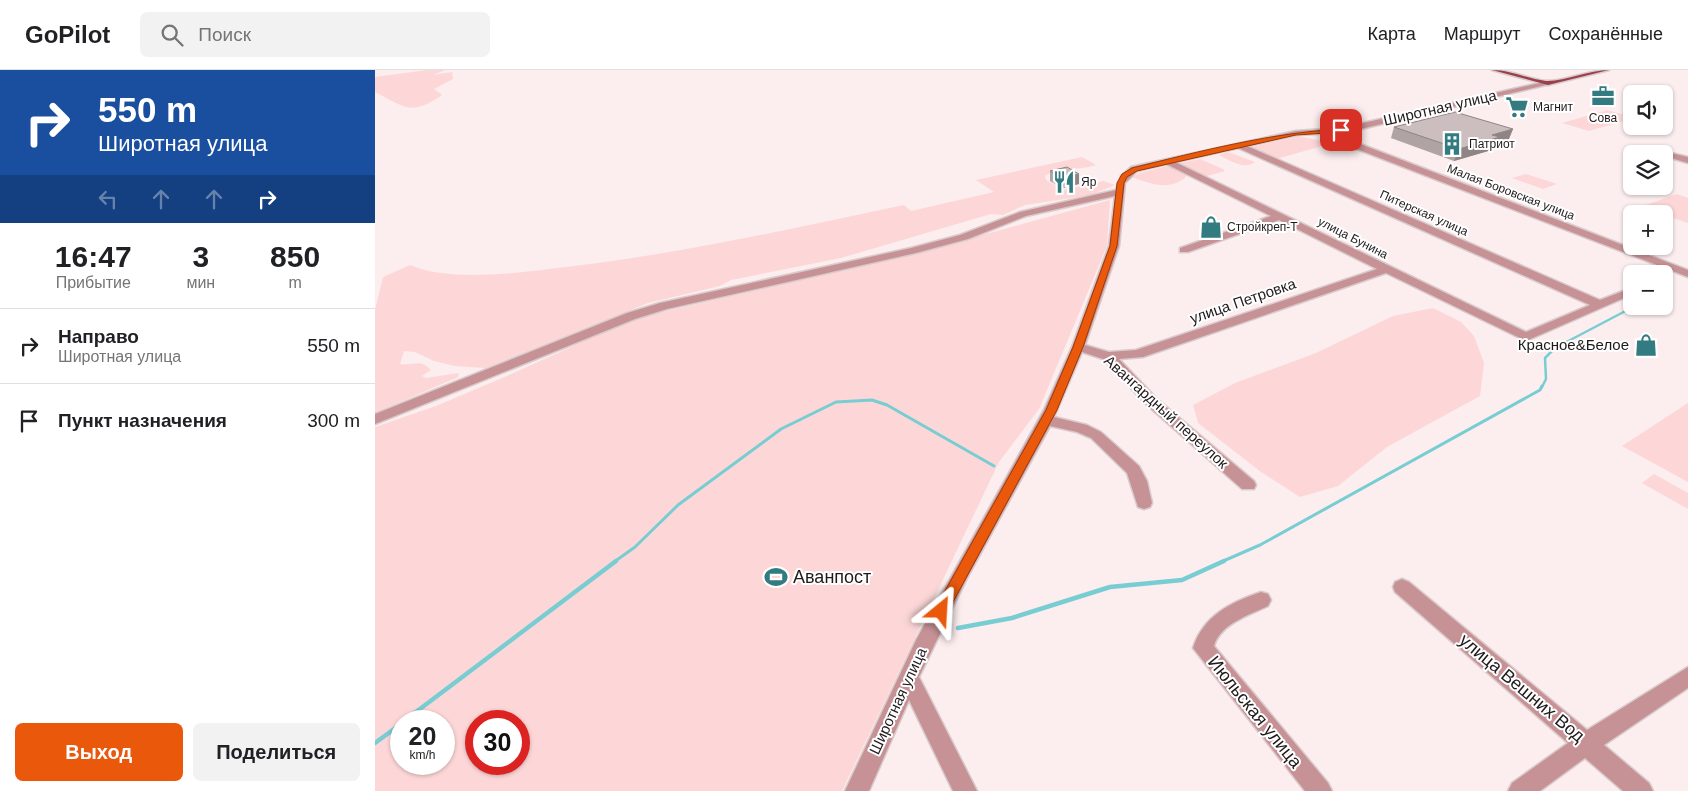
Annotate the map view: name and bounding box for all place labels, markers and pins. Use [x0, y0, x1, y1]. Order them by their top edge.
office icon: Сова [1590, 83, 1616, 109]
supermarket icon: Магнит [1504, 94, 1530, 120]
place label: Магнит [1533, 100, 1574, 114]
pin [1320, 109, 1362, 151]
place label: Сова [1589, 111, 1617, 125]
building icon: Патриот [1439, 131, 1465, 157]
place label: Патриот [1469, 137, 1515, 151]
restaurant icon: Яр [1051, 169, 1077, 195]
place label: Яр [1081, 175, 1097, 189]
shop icon: Стройкреп-Т [1198, 214, 1224, 240]
place label: Стройкреп-Т [1227, 220, 1298, 234]
shop icon: Красное&Белое [1633, 332, 1659, 358]
place label: Красное&Белое [1518, 336, 1629, 353]
sports icon: Аванпост [763, 564, 789, 590]
place label: Аванпост [793, 567, 871, 587]

